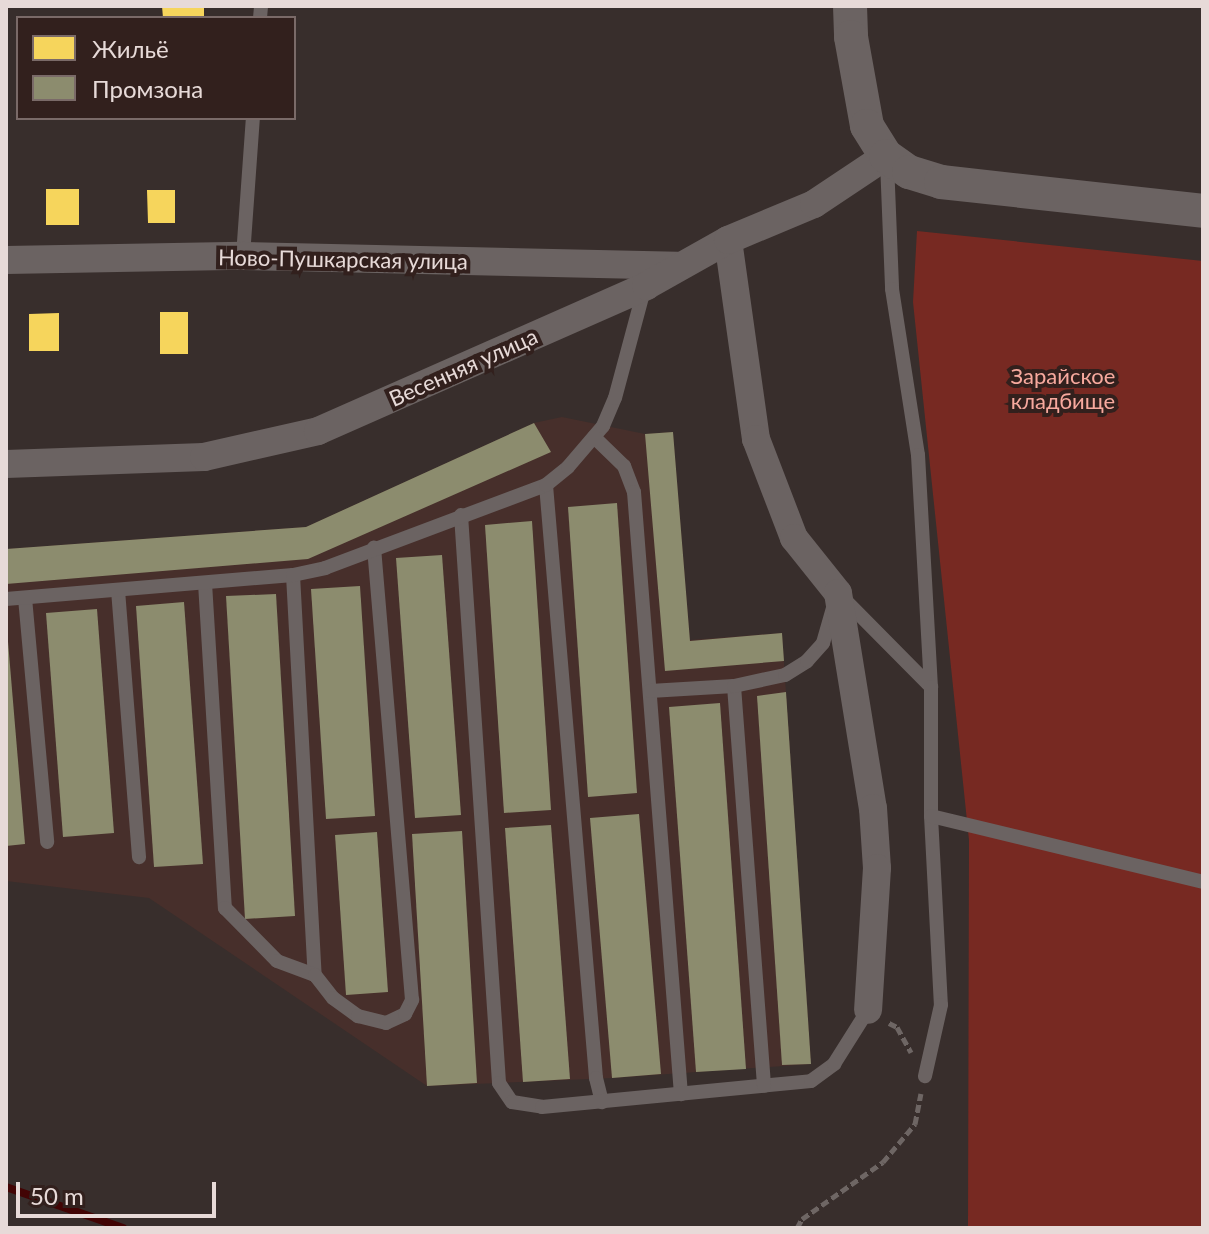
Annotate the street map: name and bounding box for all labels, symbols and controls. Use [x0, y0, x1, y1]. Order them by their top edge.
legend [16, 16, 296, 120]
text: Жильё [92, 34, 169, 63]
text: Промзона [92, 74, 203, 103]
street label: Ново-Пушкарская улица [218, 244, 468, 274]
street label: Весенняя улица [385, 322, 541, 412]
park label: Зарайское кладбище [1011, 362, 1115, 414]
scale bar [20, 1166, 220, 1216]
text: 50 m [30, 1181, 84, 1210]

